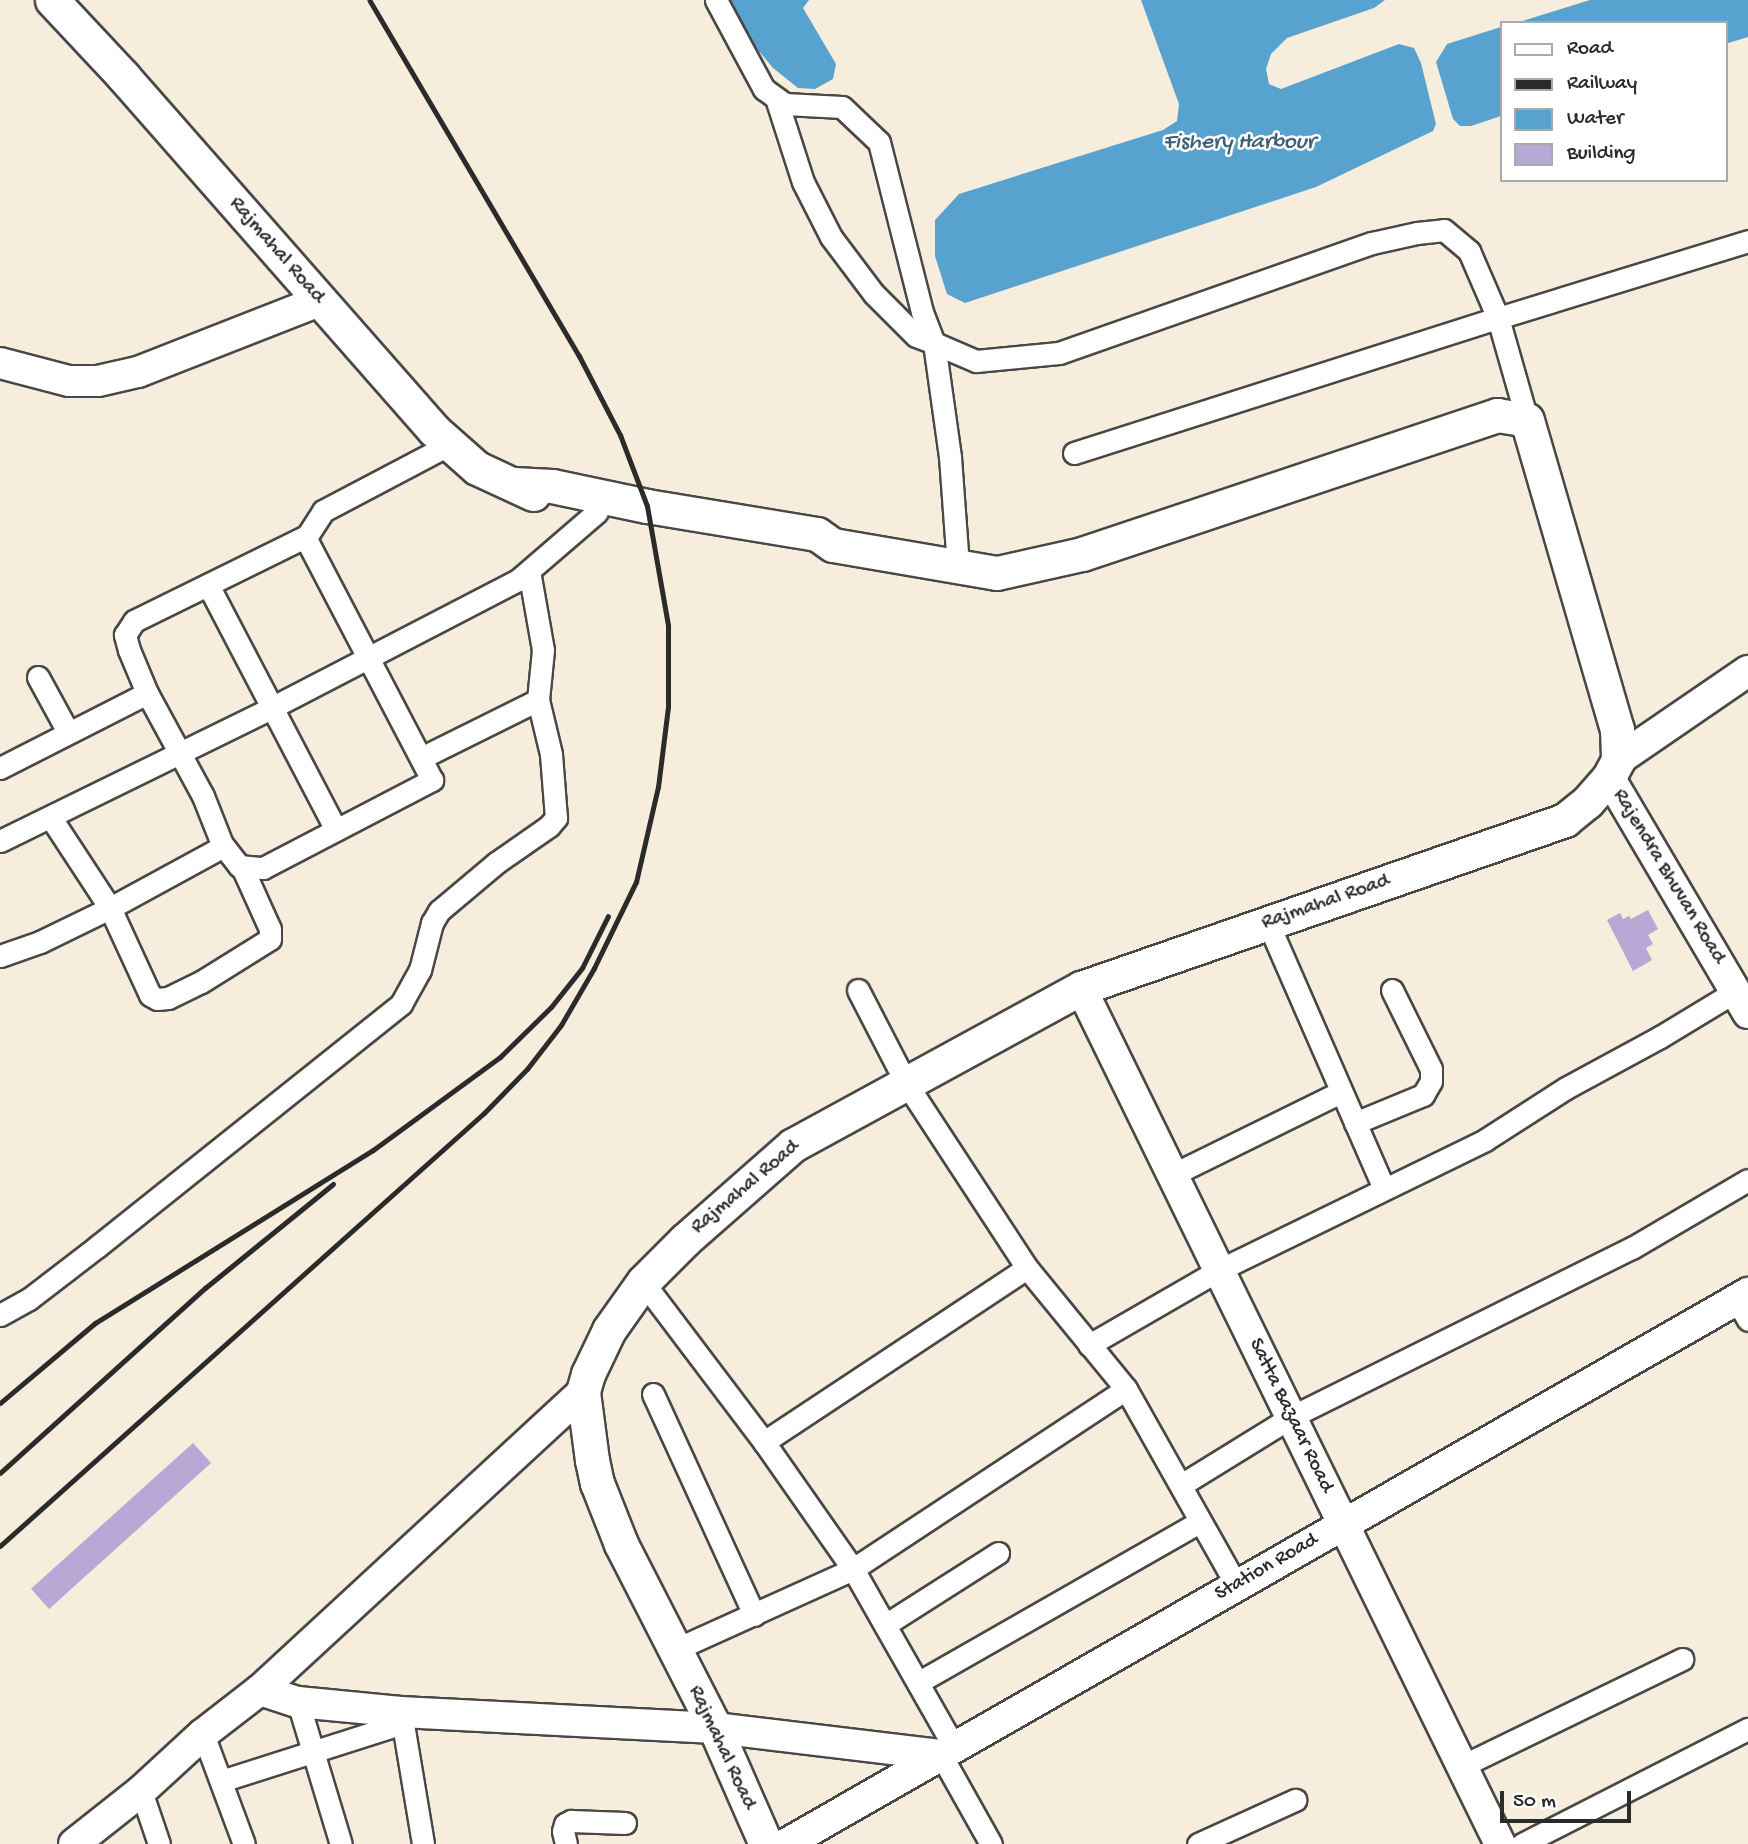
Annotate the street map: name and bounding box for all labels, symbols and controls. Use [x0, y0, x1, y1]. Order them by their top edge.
legend [1500, 21, 1727, 182]
text: Road [1567, 37, 1613, 62]
text: Railway [1567, 72, 1637, 97]
text: Water [1567, 107, 1623, 132]
water label: Fishery Harbour [1163, 129, 1315, 157]
text: Building [1567, 142, 1636, 167]
street label: Rajmahal Road [223, 192, 329, 310]
street label: Rajendra Bhuvan Road [1606, 785, 1730, 969]
street label: Rajmahal Road [1259, 869, 1393, 937]
street label: Rajmahal Road [687, 1135, 805, 1241]
street label: Satta Bazaar Road [1242, 1335, 1338, 1497]
street label: Station Road [1211, 1528, 1323, 1608]
street label: Rajmahal Road [681, 1682, 761, 1814]
scale bar [1503, 1778, 1634, 1822]
text: 50 m [1513, 1790, 1556, 1815]

